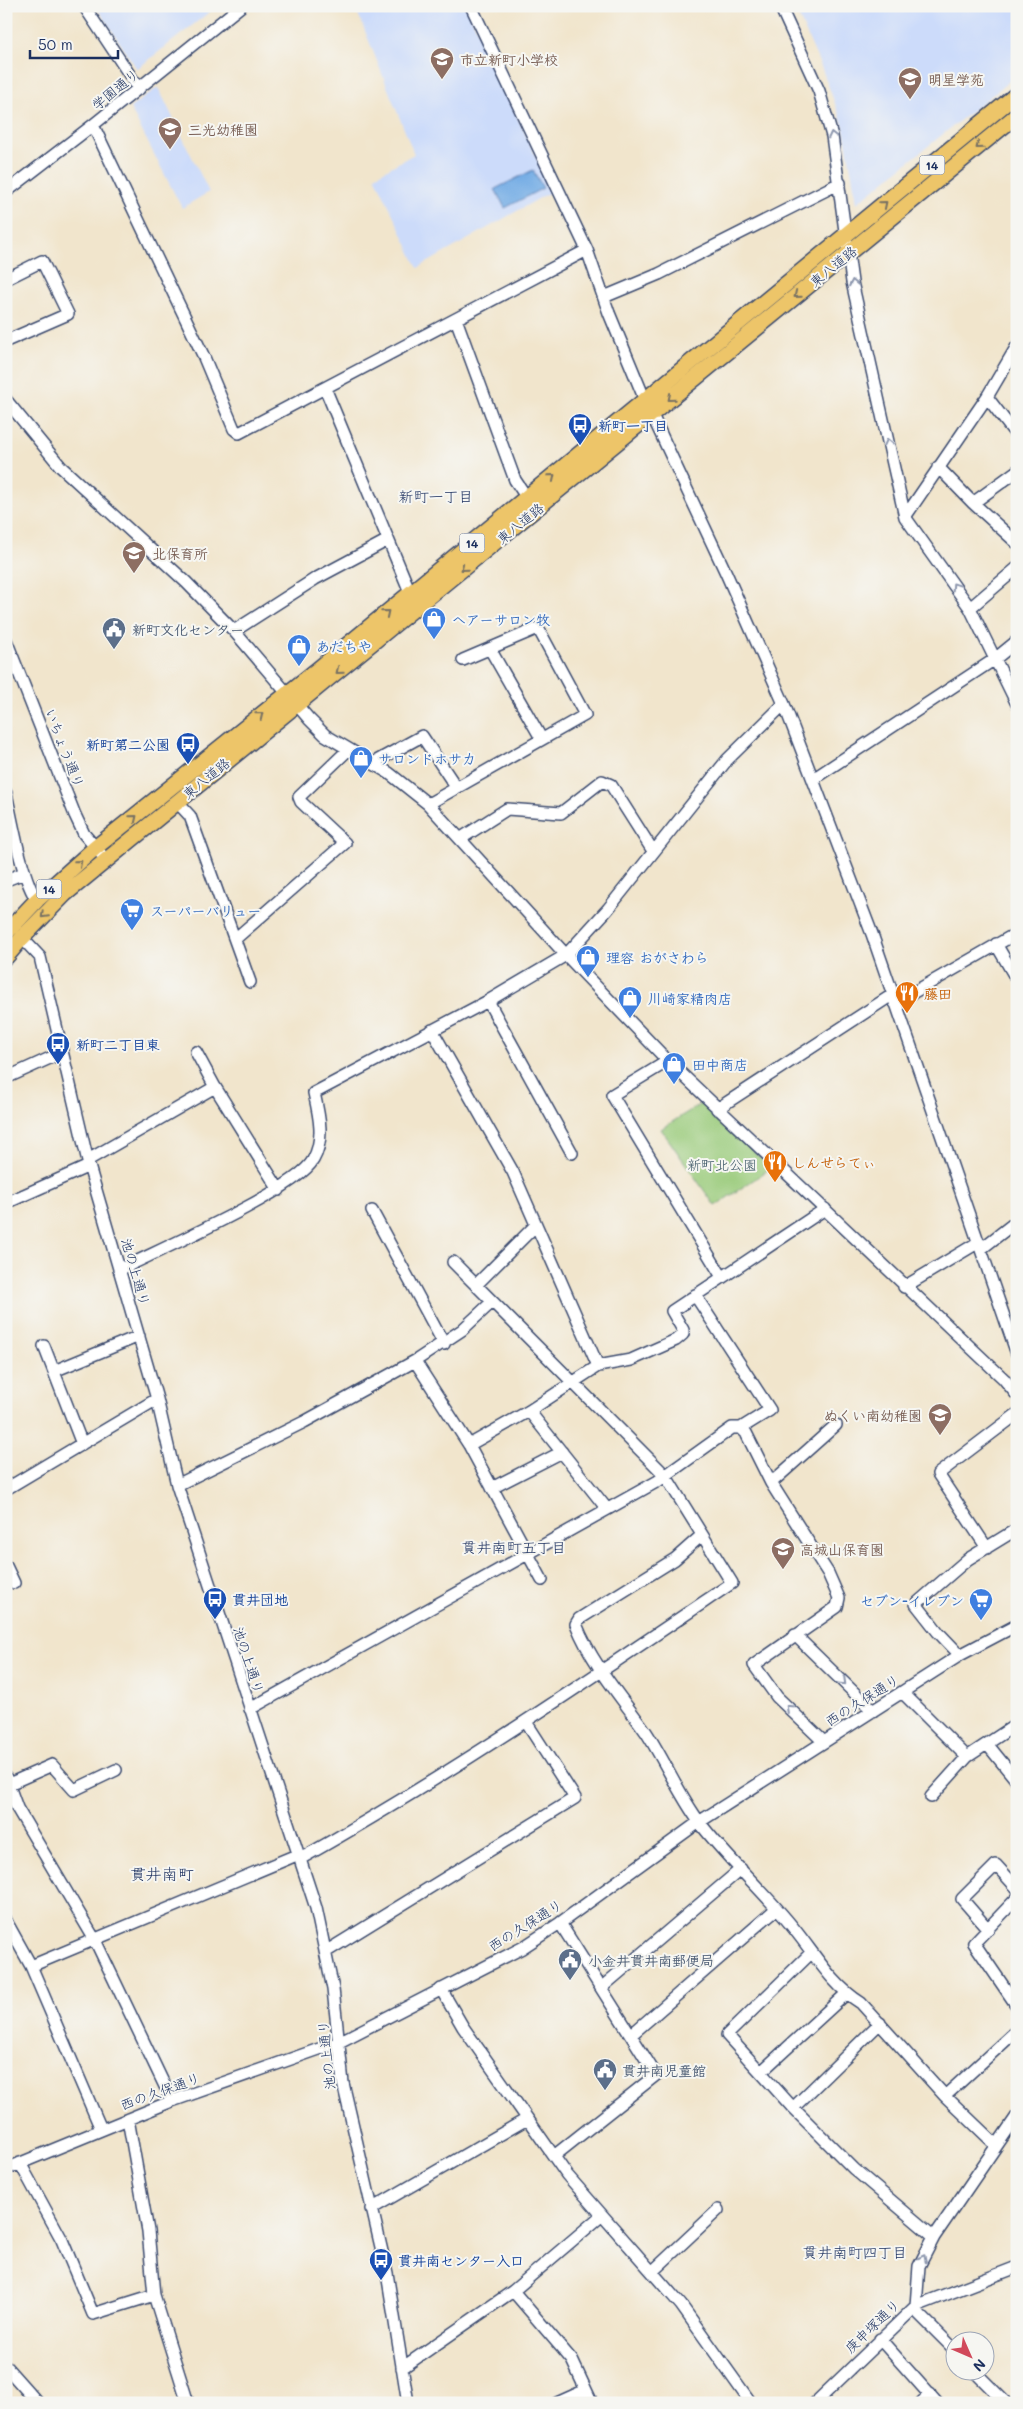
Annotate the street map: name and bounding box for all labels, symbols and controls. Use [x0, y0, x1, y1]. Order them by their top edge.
scale bar [30, 28, 118, 60]
text: 50 m [38, 34, 73, 54]
school or university icon: 市立新町小学校 [429, 46, 455, 80]
place label: 市立新町小学校 [460, 50, 558, 69]
street label: 学園通り [87, 64, 143, 114]
school or university icon: 明星学苑 [897, 66, 923, 100]
place label: 明星学苑 [928, 70, 984, 89]
school or university icon: 三光幼稚園 [157, 116, 183, 150]
place label: 三光幼稚園 [188, 120, 258, 139]
one-way arrow [827, 131, 838, 140]
one-way arrow [976, 140, 985, 148]
road number: 14 [920, 156, 944, 174]
one-way arrow [879, 201, 888, 210]
street label: 東八道路 [805, 241, 861, 291]
one-way arrow [848, 279, 858, 287]
one-way arrow [793, 289, 802, 298]
one-way arrow [668, 392, 677, 401]
bus stop icon: 新町一丁目 [567, 412, 593, 446]
place label: 新町一丁目 [598, 416, 668, 435]
one-way arrow [883, 437, 894, 446]
one-way arrow [547, 474, 556, 483]
district label: 新町一丁目 [398, 486, 474, 506]
street label: 東八道路 [492, 498, 548, 548]
road number: 14 [460, 534, 484, 552]
school or university icon: 北保育所 [121, 540, 147, 574]
place label: 北保育所 [152, 544, 208, 563]
one-way arrow [461, 562, 470, 570]
one-way arrow [952, 582, 961, 592]
shop icon: ヘアーサロン牧 [421, 606, 447, 640]
one-way arrow [380, 609, 389, 618]
place label: ヘアーサロン牧 [452, 610, 550, 629]
public building icon: 新町文化センター [101, 616, 127, 650]
place label: 新町文化センター [132, 620, 244, 639]
shop icon: あだちや [286, 633, 312, 667]
place label: あだちや [316, 637, 372, 656]
one-way arrow [335, 665, 344, 674]
street label: いちょう通り [41, 705, 89, 791]
one-way arrow [254, 713, 263, 721]
bus stop icon: 新町第二公園 [175, 731, 201, 765]
place label: 新町第二公園 [86, 735, 170, 754]
shop icon: サロンドホサカ [348, 745, 374, 779]
place label: サロンドホサカ [378, 749, 476, 768]
street label: 東八道路 [178, 753, 234, 803]
one-way arrow [128, 814, 137, 823]
one-way arrow [73, 859, 82, 868]
road number: 14 [36, 880, 62, 899]
supermarket icon: スーパーバリュー [119, 897, 145, 931]
place label: スーパーバリュー [150, 901, 261, 920]
one-way arrow [40, 910, 49, 919]
shop icon: 理容 おがさわら [575, 944, 601, 978]
place label: 理容 おがさわら [606, 948, 709, 967]
restaurant icon: 藤田 [894, 980, 920, 1014]
place label: 藤田 [924, 984, 952, 1003]
shop icon: 川崎家精肉店 [617, 985, 643, 1019]
place label: 川崎家精肉店 [648, 989, 732, 1008]
bus stop icon: 新町二丁目東 [45, 1031, 71, 1065]
place label: 新町二丁目東 [76, 1035, 160, 1054]
shop icon: 田中商店 [661, 1051, 687, 1085]
place label: 田中商店 [692, 1055, 748, 1074]
restaurant icon: しんせらてぃ [762, 1149, 788, 1183]
place label: しんせらてぃ [792, 1153, 876, 1172]
park label: 新町北公園 [687, 1155, 757, 1174]
street label: 池の上通り [117, 1236, 155, 1308]
school or university icon: ぬくい南幼稚園 [927, 1402, 953, 1436]
place label: ぬくい南幼稚園 [824, 1406, 922, 1425]
school or university icon: 高城山保育園 [770, 1536, 796, 1570]
district label: 貫井南町五丁目 [461, 1537, 567, 1557]
place label: 高城山保育園 [800, 1540, 884, 1559]
bus stop icon: 貫井団地 [202, 1586, 228, 1620]
supermarket icon: セブン-イレブン [968, 1587, 994, 1621]
place label: 貫井団地 [232, 1590, 288, 1609]
place label: セブン-イレブン [860, 1591, 964, 1610]
street label: 池の上通り [229, 1624, 269, 1696]
street label: 西の久保通り [821, 1670, 903, 1730]
one-way arrow [837, 1676, 846, 1685]
one-way arrow [785, 1705, 794, 1714]
district label: 貫井南町 [130, 1863, 194, 1884]
street label: 西の久保通り [484, 1895, 566, 1955]
public building icon: 小金井貫井南郵便局 [557, 1947, 583, 1981]
place label: 小金井貫井南郵便局 [588, 1951, 714, 1970]
street label: 池の上通り [313, 2019, 339, 2091]
public building icon: 貫井南児童館 [592, 2057, 618, 2091]
place label: 貫井南児童館 [622, 2061, 706, 2080]
street label: 西の久保通り [117, 2068, 203, 2114]
district label: 貫井南町四丁目 [802, 2242, 908, 2262]
bus stop icon: 貫井南センター入口 [368, 2247, 394, 2281]
place label: 貫井南センター入口 [398, 2251, 524, 2270]
one-way arrow [917, 2254, 927, 2263]
street label: 庚申塚通り [840, 2295, 904, 2357]
north arrow [946, 2332, 996, 2382]
text: N [969, 2355, 990, 2376]

